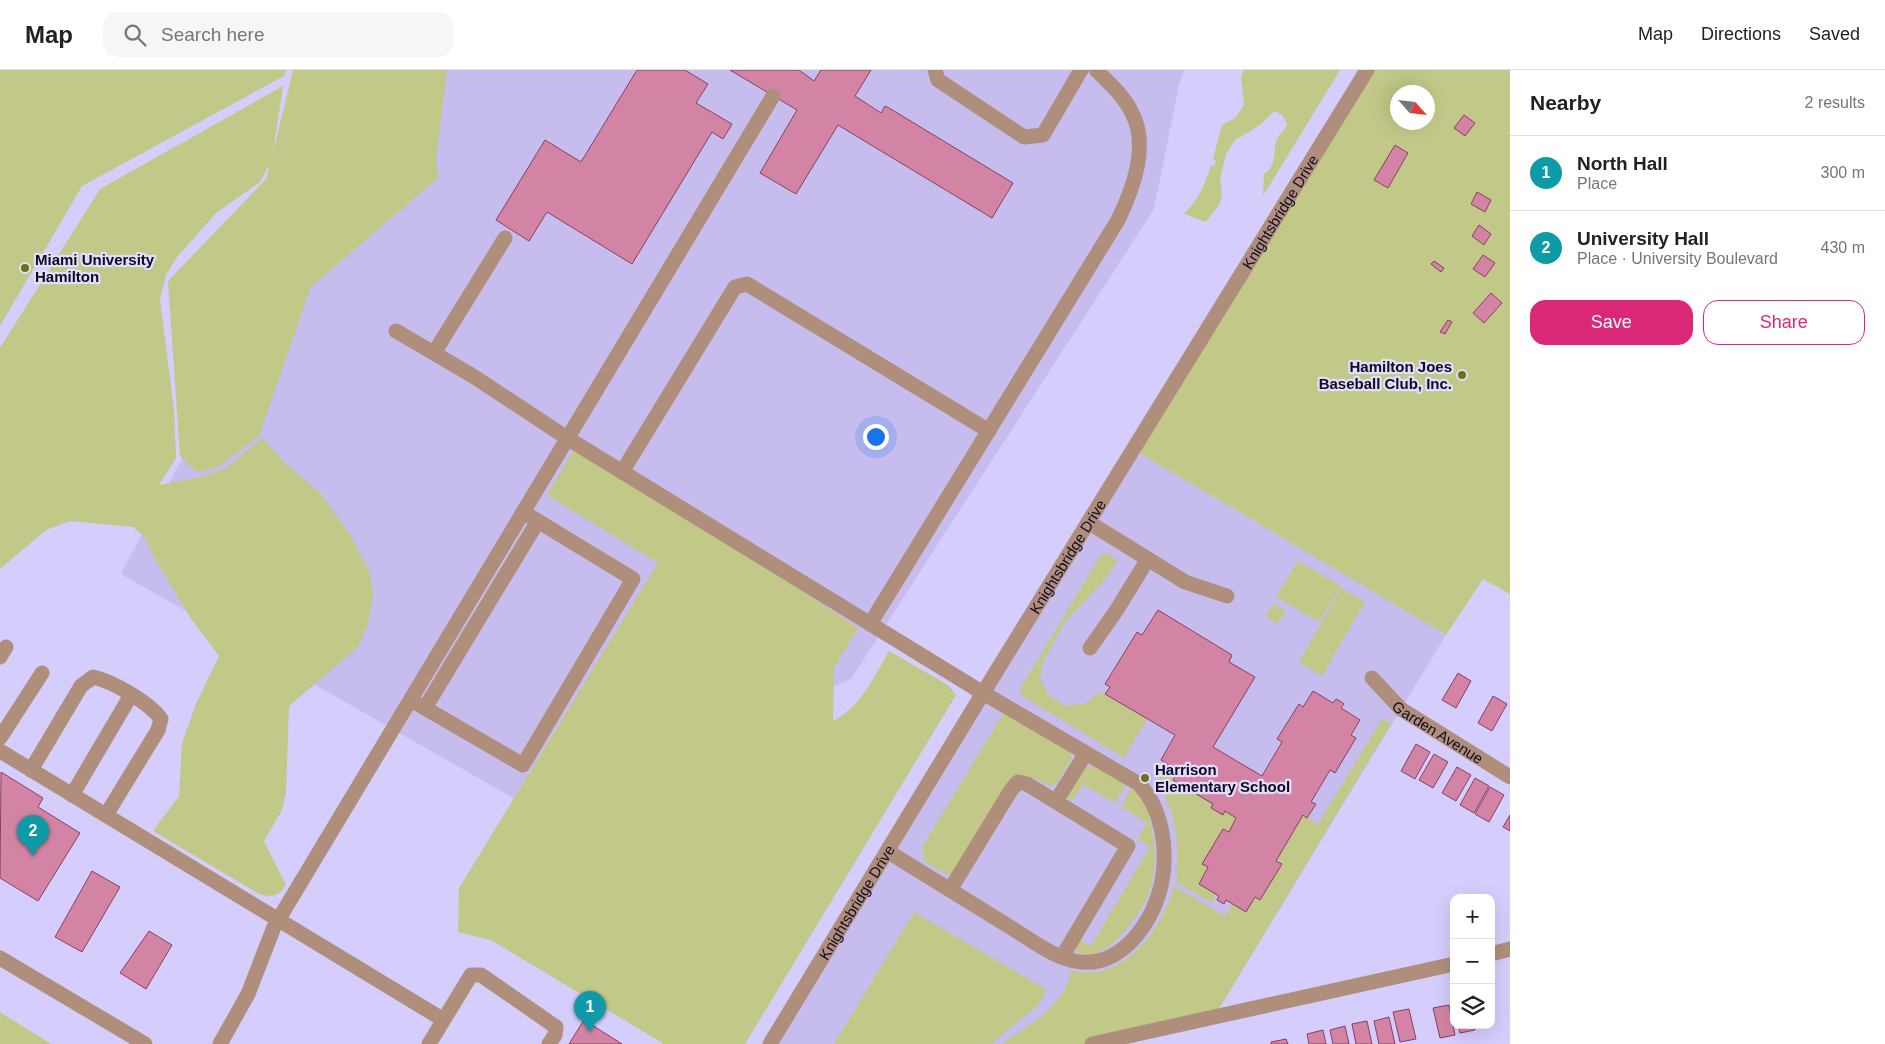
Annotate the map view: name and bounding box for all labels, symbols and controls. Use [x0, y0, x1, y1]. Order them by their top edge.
search box [103, 12, 453, 57]
text: Map [25, 21, 73, 48]
icon: search [121, 21, 149, 49]
text: Search here [161, 24, 265, 45]
text: Map [1638, 24, 1673, 44]
text: Directions [1701, 24, 1781, 44]
text: Saved [1809, 24, 1860, 44]
north arrow [1390, 85, 1435, 130]
text: Nearby [1530, 91, 1601, 114]
text: 2 results [1805, 94, 1865, 111]
street label: Knightsbridge Drive [1238, 151, 1321, 272]
text: North Hall [1577, 153, 1668, 174]
text: 1 [1542, 164, 1550, 181]
text: 300 m [1821, 164, 1865, 181]
text: Place [1577, 175, 1617, 192]
text: University Hall [1577, 228, 1709, 249]
text: 2 [1542, 239, 1550, 256]
text: 430 m [1821, 239, 1865, 256]
text: Place · University Boulevard [1577, 250, 1778, 267]
place label: Miami University Hamilton [35, 251, 155, 285]
marker: Miami University Hamilton [19, 262, 31, 274]
button: Save [1530, 300, 1693, 345]
button: Share [1703, 300, 1865, 345]
place label: Hamilton Joes Baseball Club, Inc. [1319, 358, 1452, 392]
marker: Hamilton Joes Baseball Club, Inc. [1456, 369, 1468, 381]
your location [863, 424, 889, 450]
street label: Knightsbridge Drive [1026, 496, 1109, 617]
street label: Garden Avenue [1389, 697, 1487, 767]
place label: Harrison Elementary School [1155, 761, 1290, 795]
marker: Harrison Elementary School [1139, 772, 1151, 784]
pin: 2 [17, 815, 49, 856]
street label: Knightsbridge Drive [815, 842, 897, 962]
map controls [1450, 894, 1495, 1029]
button: + [1450, 894, 1495, 939]
button: − [1450, 939, 1495, 984]
button: layers [1450, 984, 1495, 1029]
pin: 1 [574, 991, 606, 1032]

